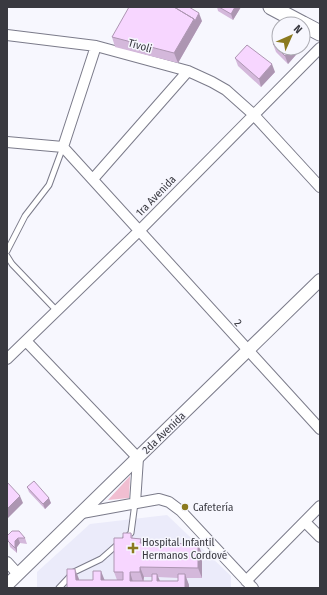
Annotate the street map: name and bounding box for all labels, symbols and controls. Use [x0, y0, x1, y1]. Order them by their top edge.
north arrow [271, 16, 311, 56]
text: N [291, 22, 305, 36]
street label: Tívoli [127, 36, 154, 56]
street label: 1ra Avenida [133, 173, 179, 219]
street label: 2 [232, 317, 245, 329]
street label: 2da Avenida [140, 409, 188, 457]
place label: Cafetería [193, 501, 233, 514]
marker: Cafetería [180, 502, 190, 512]
place label: Hospital Infantil Hermanos Cordové [142, 536, 227, 562]
marker: Hospital Infantil Hermanos Cordové [127, 542, 139, 554]

